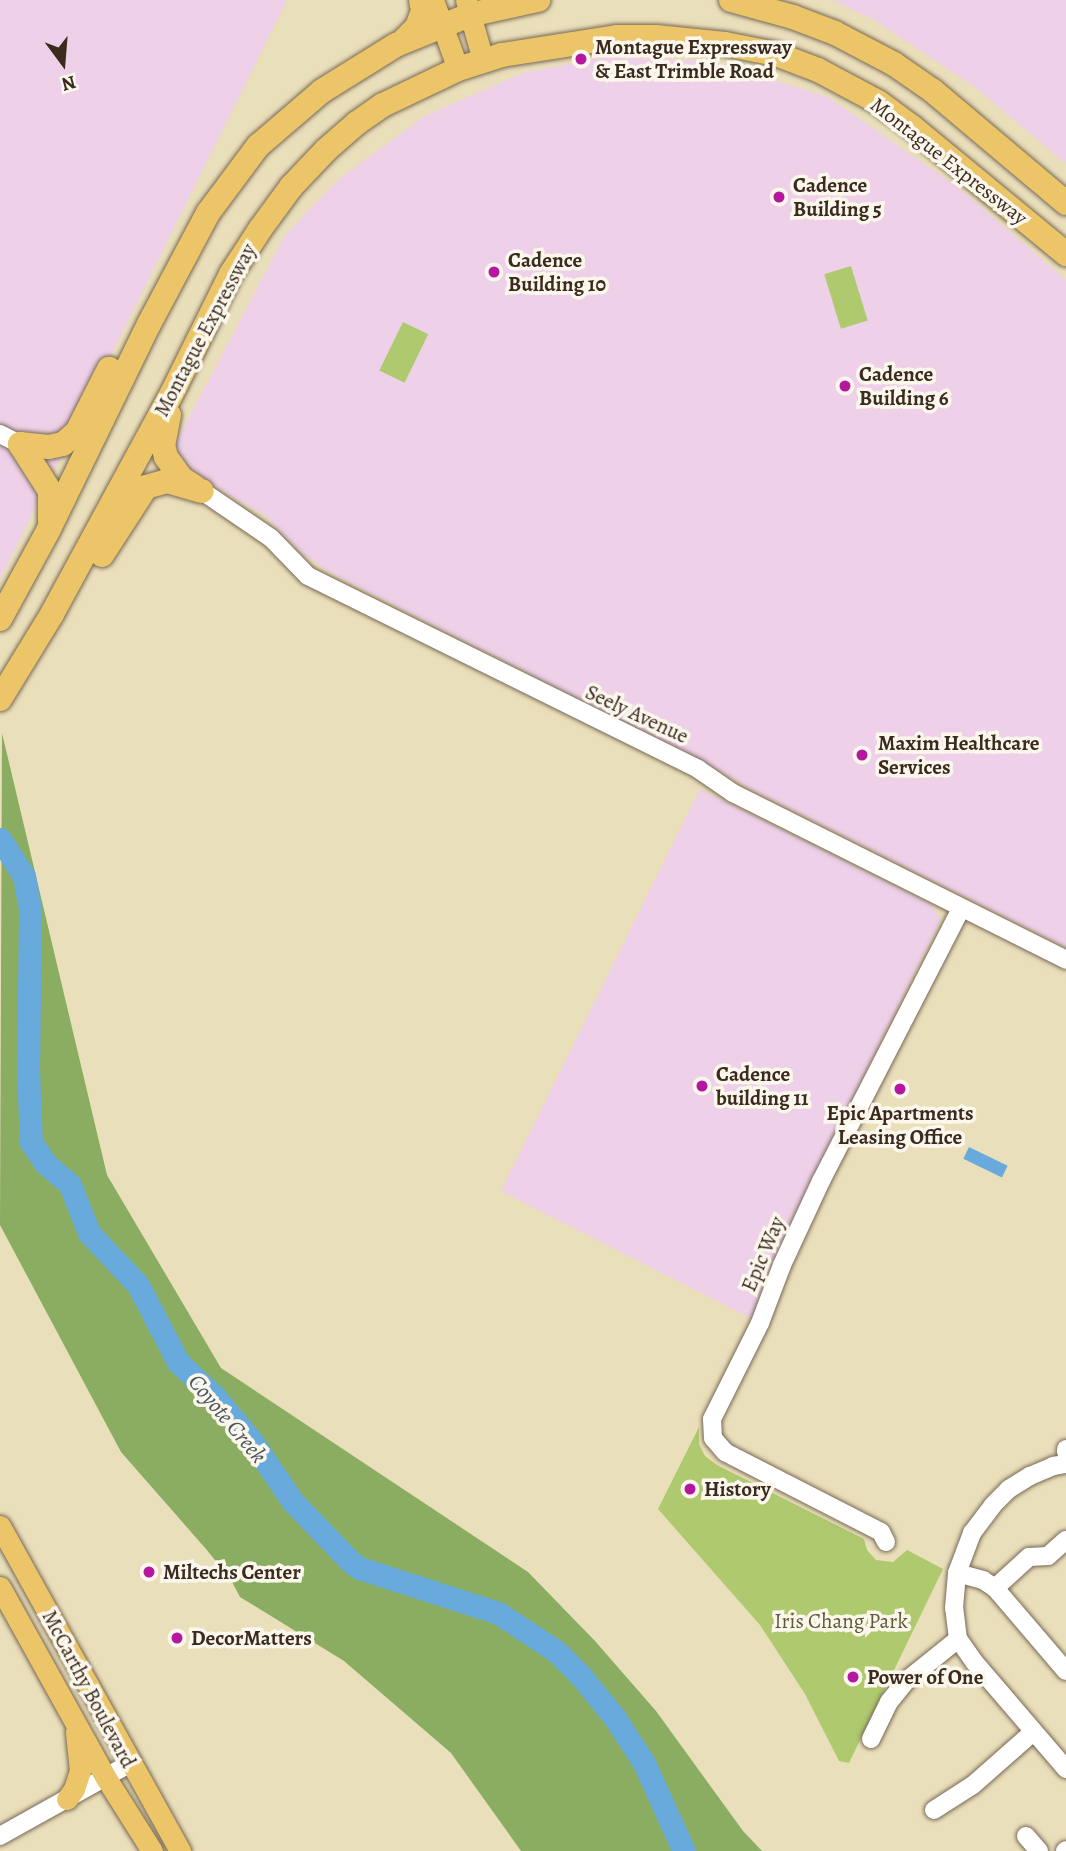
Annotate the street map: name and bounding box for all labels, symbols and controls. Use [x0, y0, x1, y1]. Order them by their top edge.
north arrow [28, 28, 98, 98]
place label: Montague Expressway & East Trimble Road [595, 34, 792, 84]
marker: Montague Expressway & East Trimble Road [573, 51, 589, 67]
text: N [59, 69, 79, 98]
street label: Montague Expressway [865, 92, 1033, 230]
place label: Cadence Building 5 [793, 172, 882, 222]
marker: Cadence Building 5 [771, 189, 787, 205]
street label: Montague Expressway [149, 239, 261, 421]
place label: Cadence Building 10 [508, 247, 606, 297]
marker: Cadence Building 10 [486, 264, 502, 280]
place label: Cadence Building 6 [859, 361, 949, 411]
marker: Cadence Building 6 [837, 378, 853, 394]
street label: Seely Avenue [582, 679, 692, 749]
place label: Maxim Healthcare Services [878, 730, 1040, 780]
marker: Maxim Healthcare Services [852, 745, 872, 765]
place label: Cadence building 11 [716, 1061, 809, 1111]
marker: Cadence building 11 [694, 1078, 710, 1094]
marker: Epic Apartments Leasing Office [892, 1081, 908, 1097]
place label: Epic Apartments Leasing Office [827, 1100, 973, 1150]
street label: Epic Way [736, 1213, 790, 1295]
water label: Coyote Creek [182, 1369, 272, 1469]
place label: History [704, 1476, 771, 1502]
marker: History [682, 1481, 698, 1497]
place label: Miltechs Center [163, 1559, 301, 1585]
marker: Miltechs Center [141, 1564, 157, 1580]
street label: McCarthy Boulevard [37, 1606, 141, 1772]
park label: Iris Chang Park [774, 1608, 908, 1634]
place label: DecorMatters [191, 1625, 312, 1651]
marker: DecorMatters [169, 1630, 185, 1646]
place label: Power of One [867, 1664, 983, 1690]
marker: Power of One [845, 1669, 861, 1685]

